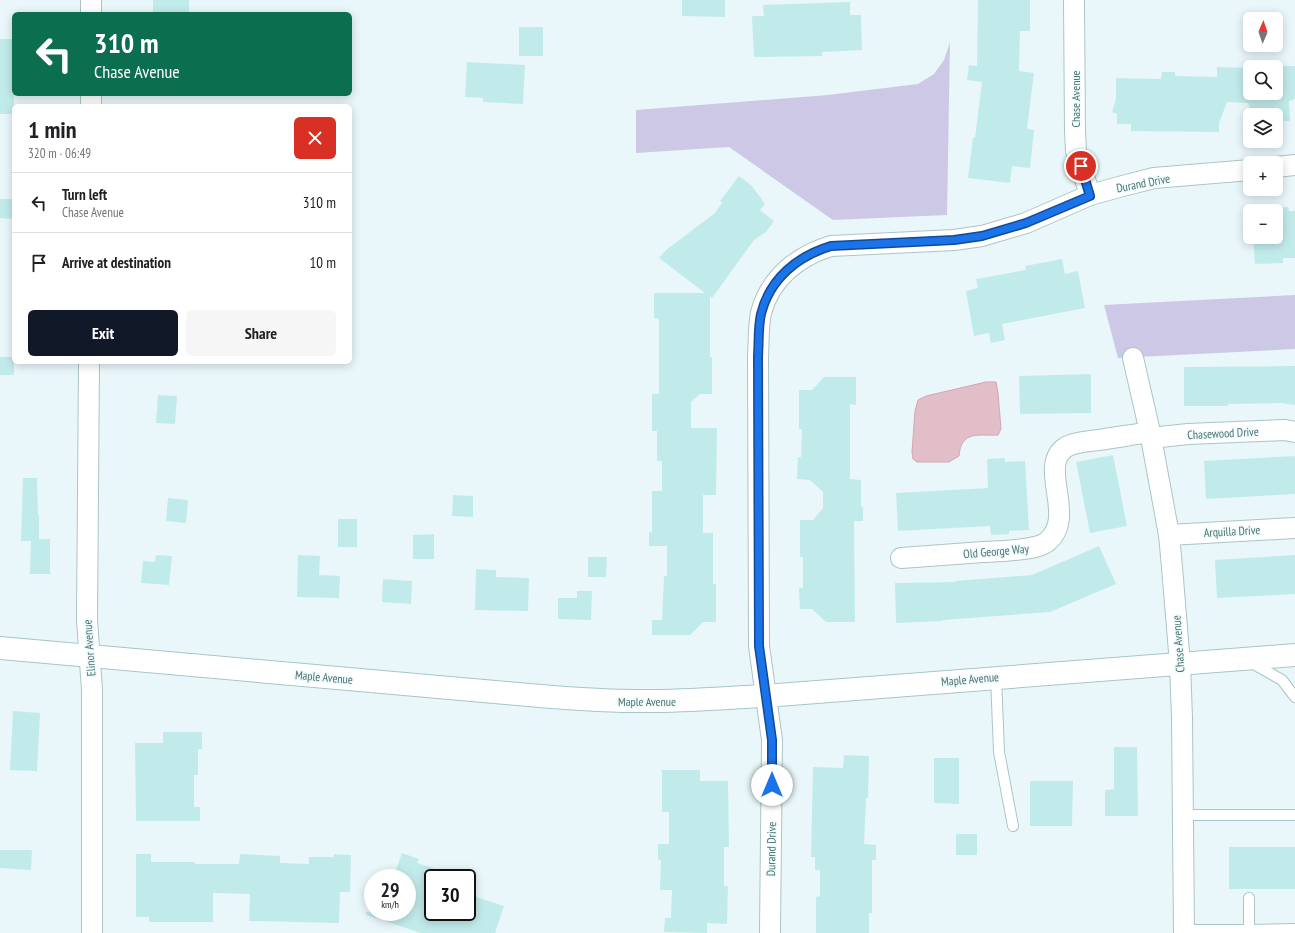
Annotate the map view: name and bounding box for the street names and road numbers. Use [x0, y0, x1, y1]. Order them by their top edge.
street label: Chase Avenue [1068, 70, 1083, 128]
street label: Durand Drive [1115, 170, 1171, 196]
street label: Chasewood Drive [1187, 424, 1259, 442]
street label: Arquilla Drive [1203, 522, 1261, 540]
street label: Old George Way [963, 541, 1030, 561]
street label: Chase Avenue [1169, 615, 1187, 673]
street label: Elinor Avenue [80, 619, 98, 677]
street label: Maple Avenue [294, 667, 354, 687]
street label: Maple Avenue [940, 669, 1000, 689]
street label: Maple Avenue [618, 694, 676, 709]
street label: Durand Drive [763, 822, 779, 876]

